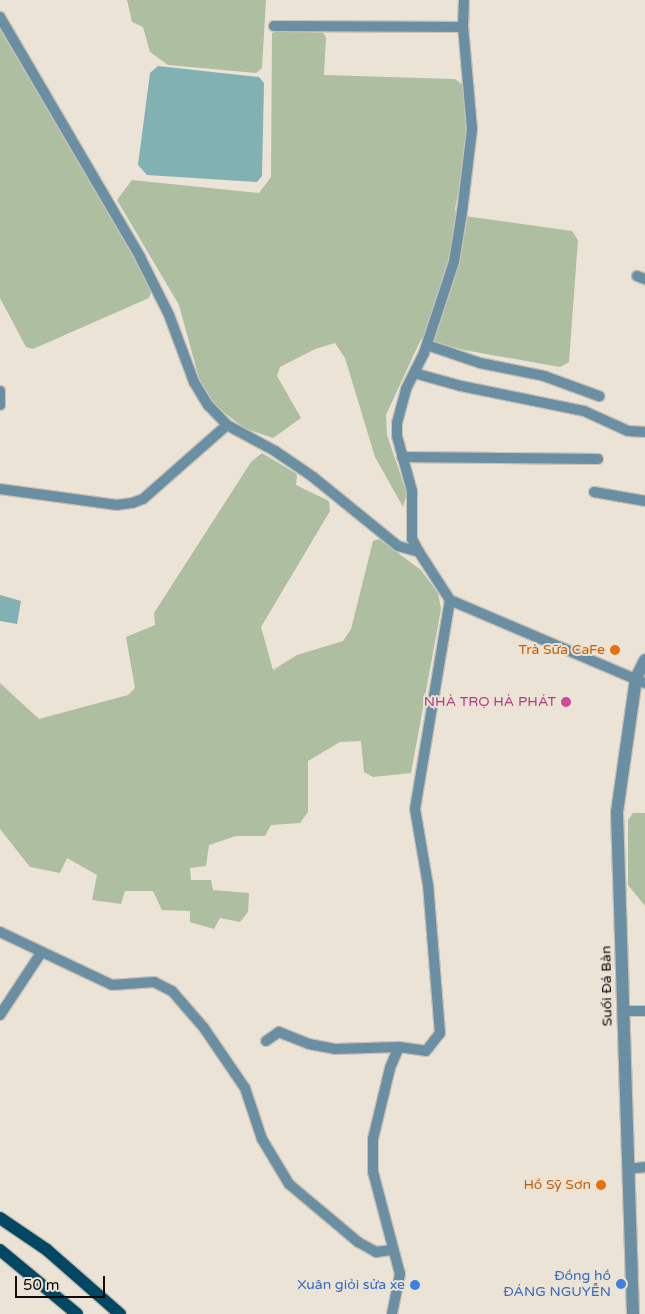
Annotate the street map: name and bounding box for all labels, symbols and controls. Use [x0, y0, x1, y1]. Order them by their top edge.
place label: Trà Sữa CaFe [518, 642, 605, 658]
marker: Trà Sữa CaFe [609, 644, 621, 656]
place label: NHÀ TRỌ HÀ PHÁT [424, 694, 556, 710]
marker: NHÀ TRỌ HÀ PHÁT [560, 696, 572, 708]
street label: Suối Đá Bàn [598, 946, 616, 1026]
place label: Hồ Sỹ Sơn [523, 1177, 591, 1193]
marker: Hồ Sỹ Sơn [595, 1179, 607, 1191]
scale bar [18, 1266, 108, 1298]
place label: Đồng hồ ĐÁNG NGUYỄN [503, 1268, 611, 1300]
text: 50 m [23, 1276, 60, 1294]
place label: Xuân giỏi sửa xe [297, 1277, 405, 1293]
marker: Đồng hồ ĐÁNG NGUYỄN [615, 1278, 627, 1290]
marker: Xuân giỏi sửa xe [409, 1279, 421, 1291]

